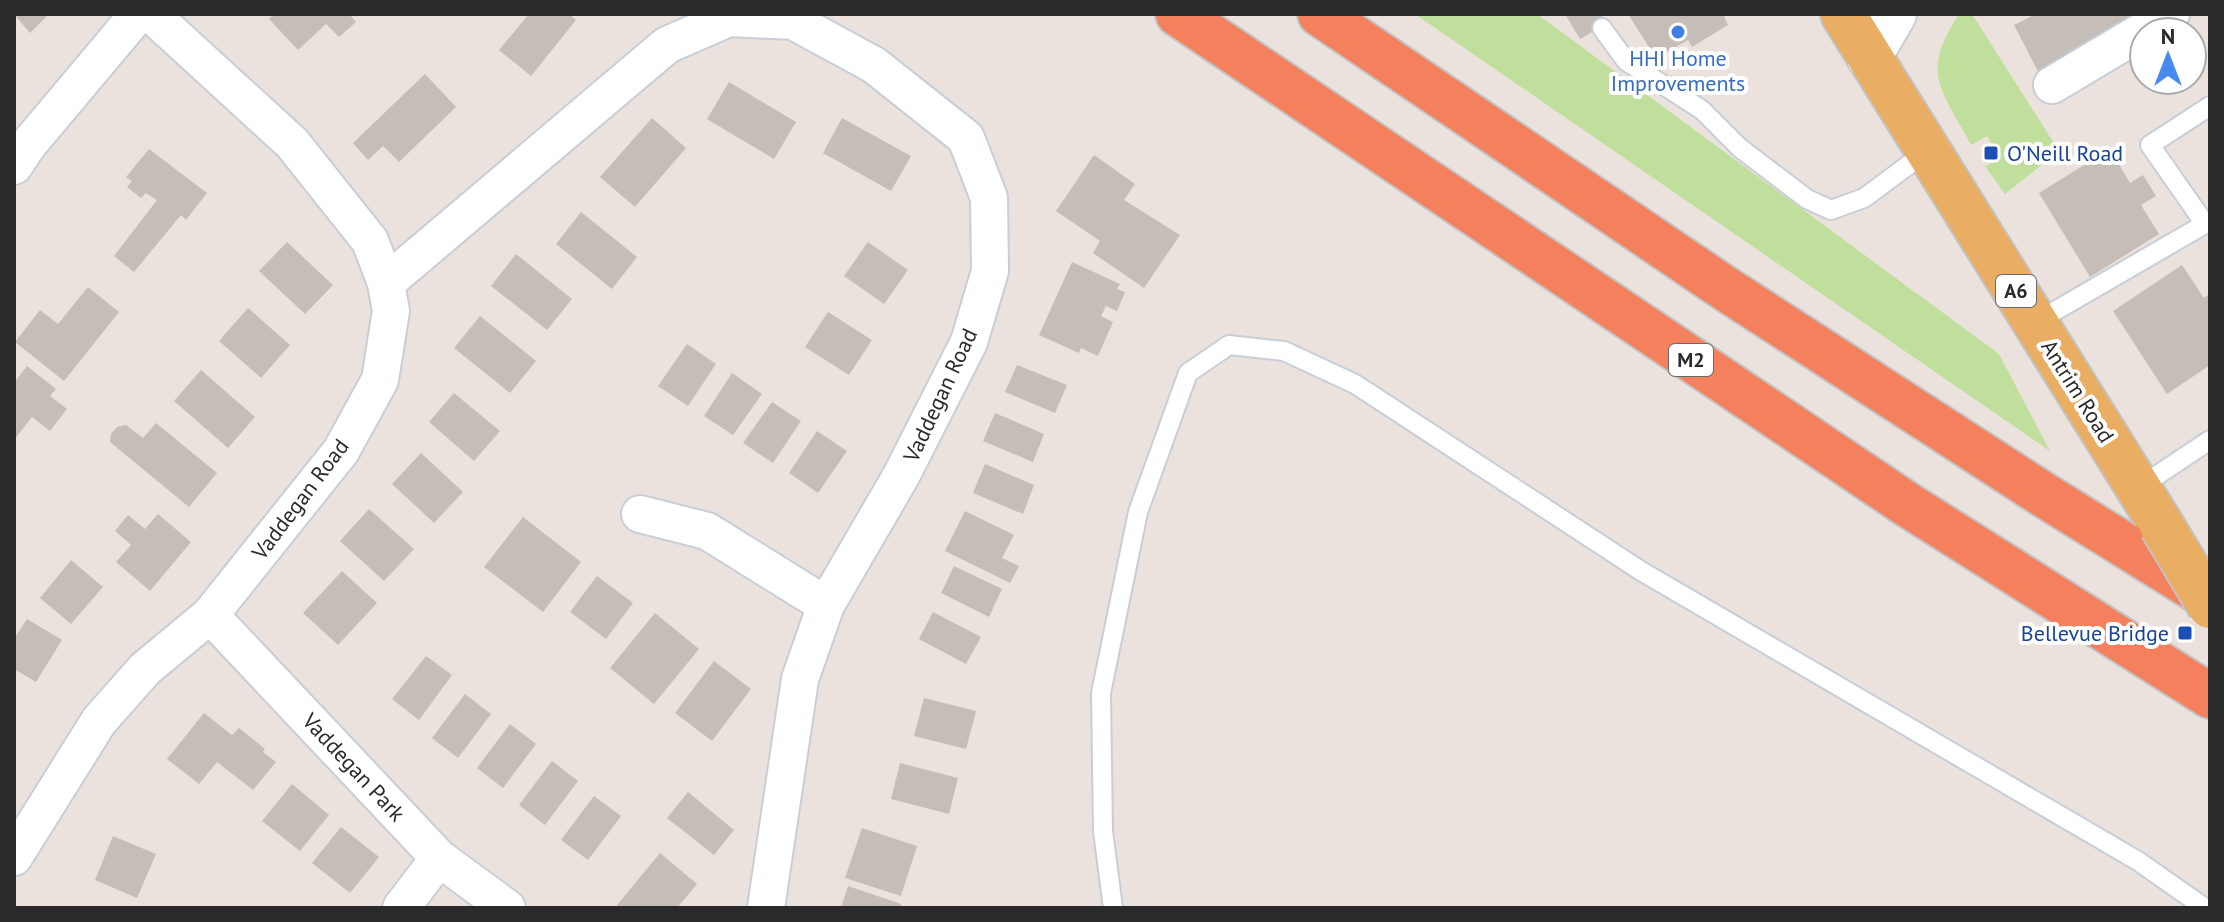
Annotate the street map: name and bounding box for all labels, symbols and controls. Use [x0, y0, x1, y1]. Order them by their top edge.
north arrow [2128, 16, 2208, 96]
text: N [2161, 22, 2175, 50]
marker: HHI Home Improvements [1669, 23, 1687, 41]
place label: HHI Home Improvements [1611, 44, 1745, 97]
place label: O'Neill Road [2007, 139, 2123, 167]
marker: O'Neill Road [1982, 144, 2000, 162]
road number: A6 [1996, 275, 2036, 307]
street label: Vaddegan Road [896, 324, 983, 467]
street label: Antrim Road [2035, 334, 2121, 448]
road number: M2 [1669, 344, 1713, 376]
street label: Vaddegan Road [245, 433, 355, 566]
place label: Bellevue Bridge [2021, 619, 2169, 647]
marker: Bellevue Bridge [2176, 624, 2194, 642]
street label: Vaddegan Park [296, 706, 412, 827]

